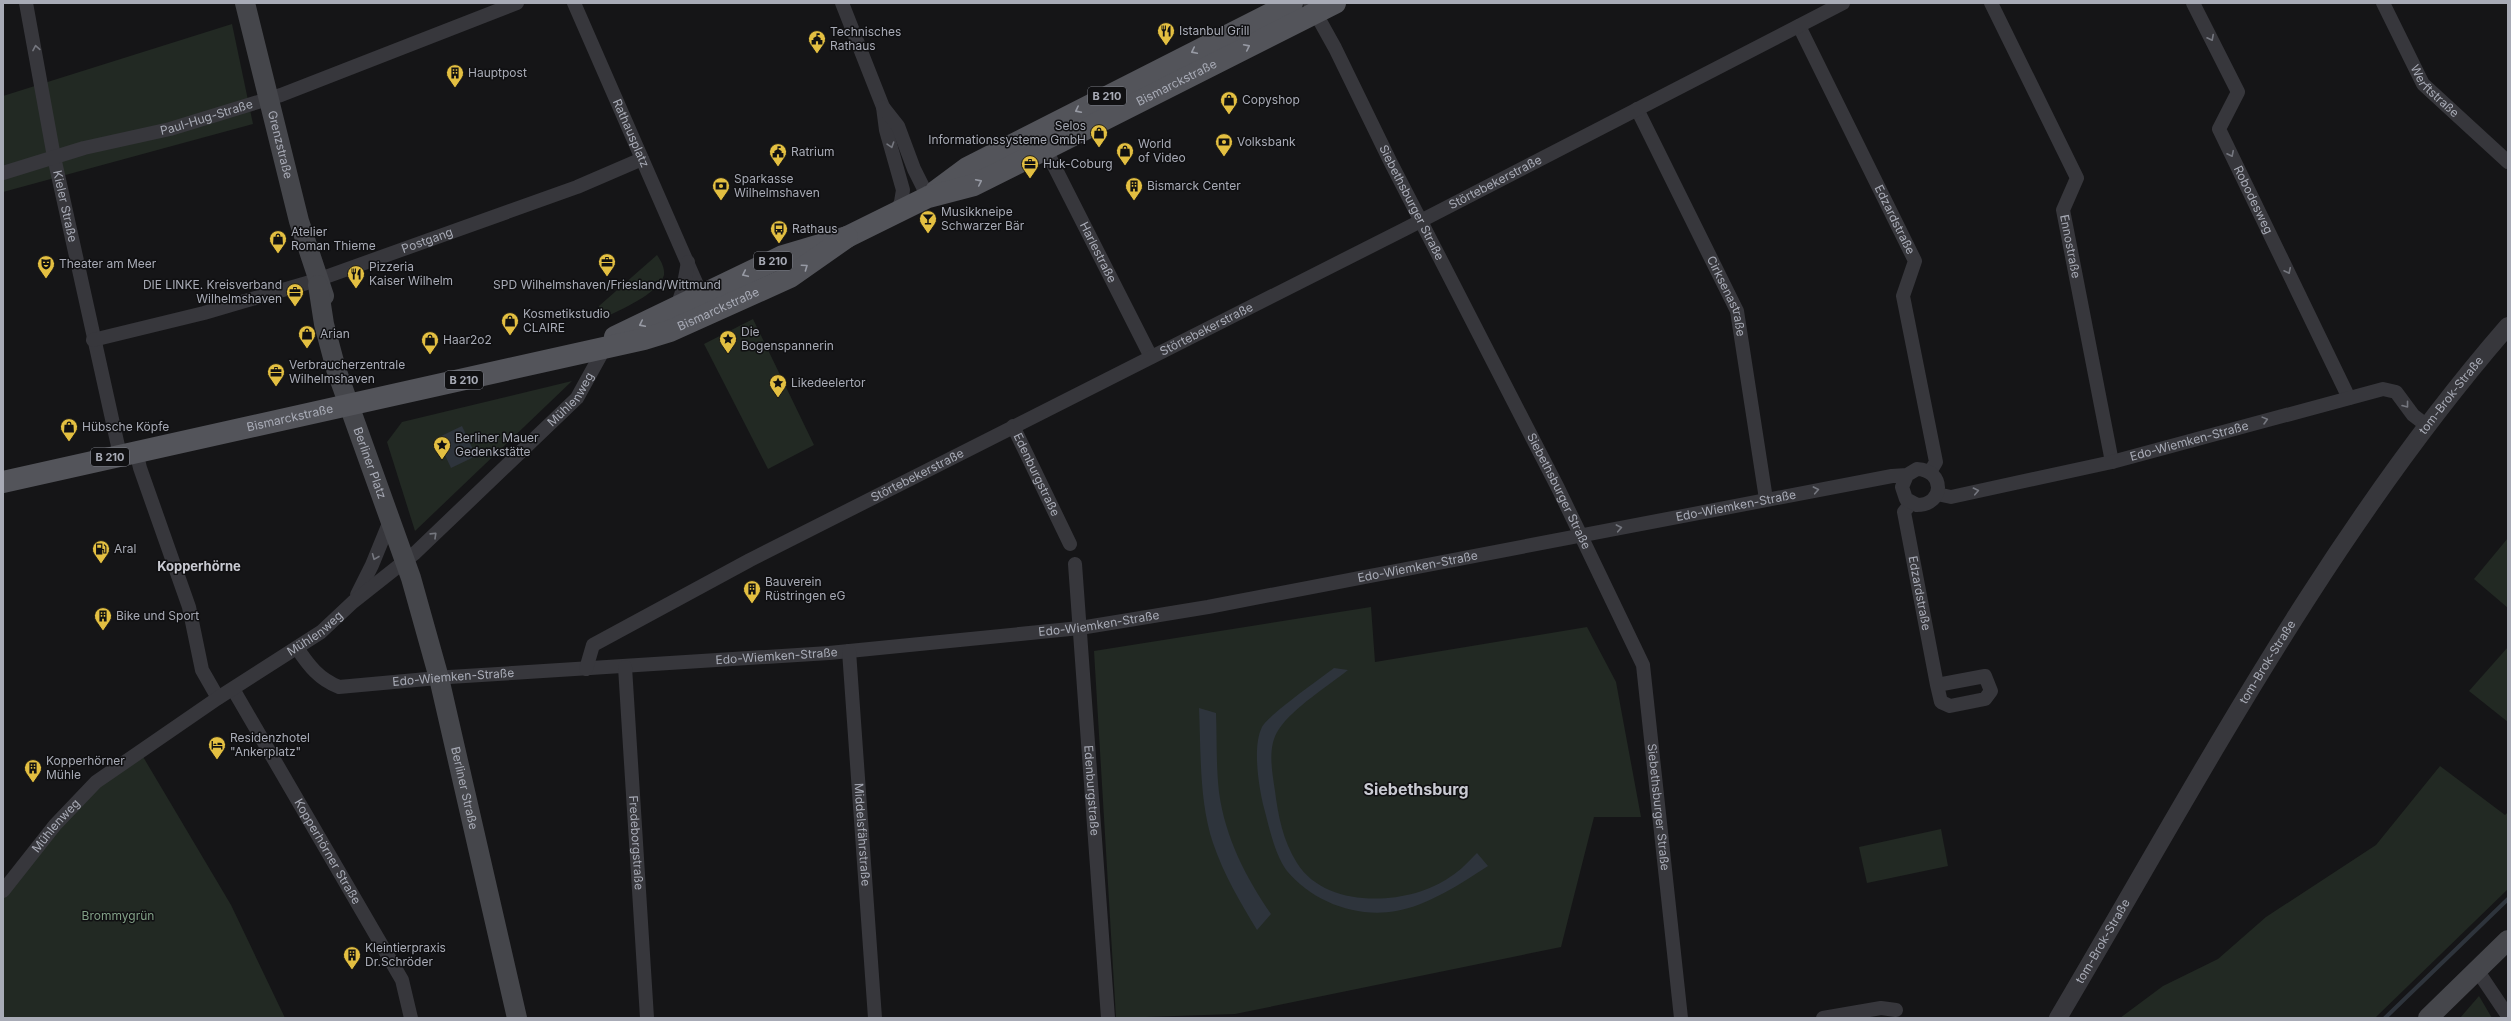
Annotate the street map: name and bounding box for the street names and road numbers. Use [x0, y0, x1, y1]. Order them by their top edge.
street label: Bismarckstraße [1134, 56, 1219, 109]
street label: Werftstraße [2408, 62, 2462, 120]
road number: B 210 [1088, 87, 1126, 105]
street label: Paul-Hug-Straße [159, 96, 255, 138]
street label: Rathausplatz [610, 96, 653, 170]
street label: Grenzstraße [265, 109, 296, 180]
street label: Siebethsburger Straße [1376, 142, 1448, 263]
street label: Störtebekerstraße [1446, 152, 1544, 212]
street label: Robodesweg [2231, 163, 2277, 236]
street label: Kieler Straße [50, 169, 81, 244]
street label: Edzardstraße [1872, 182, 1919, 257]
street label: Ennostraße [2057, 213, 2084, 279]
street label: Harlestraße [1077, 219, 1120, 285]
street label: Postgang [399, 224, 455, 256]
road number: B 210 [754, 252, 792, 270]
street label: Cirksenastraße [1704, 253, 1749, 337]
street label: Bismarckstraße [675, 284, 761, 334]
street label: Störtebekerstraße [1157, 299, 1255, 359]
street label: tom-Brok-Straße [2415, 353, 2486, 437]
street label: Mühlenweg [544, 370, 597, 429]
road number: B 210 [445, 371, 483, 389]
street label: Bismarckstraße [245, 401, 334, 434]
street label: Edo-Wiemken-Straße [2128, 418, 2250, 464]
street label: Berliner Platz [350, 425, 390, 501]
street label: Edenburgstraße [1010, 430, 1063, 519]
street label: Siebethsburger Straße [1524, 430, 1594, 552]
street label: Störtebekerstraße [868, 445, 966, 505]
road number: B 210 [91, 448, 129, 466]
street label: Edo-Wiemken-Straße [1674, 487, 1797, 524]
street label: Edo-Wiemken-Straße [1356, 547, 1479, 585]
street label: Edzardstraße [1906, 554, 1934, 632]
street label: Edo-Wiemken-Straße [1038, 607, 1160, 639]
street label: Mühlenweg [284, 608, 346, 659]
street label: tom-Brok-Straße [2236, 617, 2299, 706]
street label: Edo-Wiemken-Straße [715, 644, 838, 667]
street label: Edo-Wiemken-Straße [392, 665, 515, 689]
street label: Siebethsburger Straße [1644, 743, 1673, 871]
street label: Berliner Straße [448, 745, 482, 831]
street label: Edenburgstraße [1081, 745, 1103, 836]
street label: Middelsfährstraße [851, 782, 874, 887]
street label: Fredeborgstraße [626, 795, 647, 890]
street label: Mühlenweg [28, 796, 83, 855]
street label: Kopperhörner Straße [291, 796, 364, 907]
street label: tom-Brok-Straße [2072, 896, 2133, 986]

